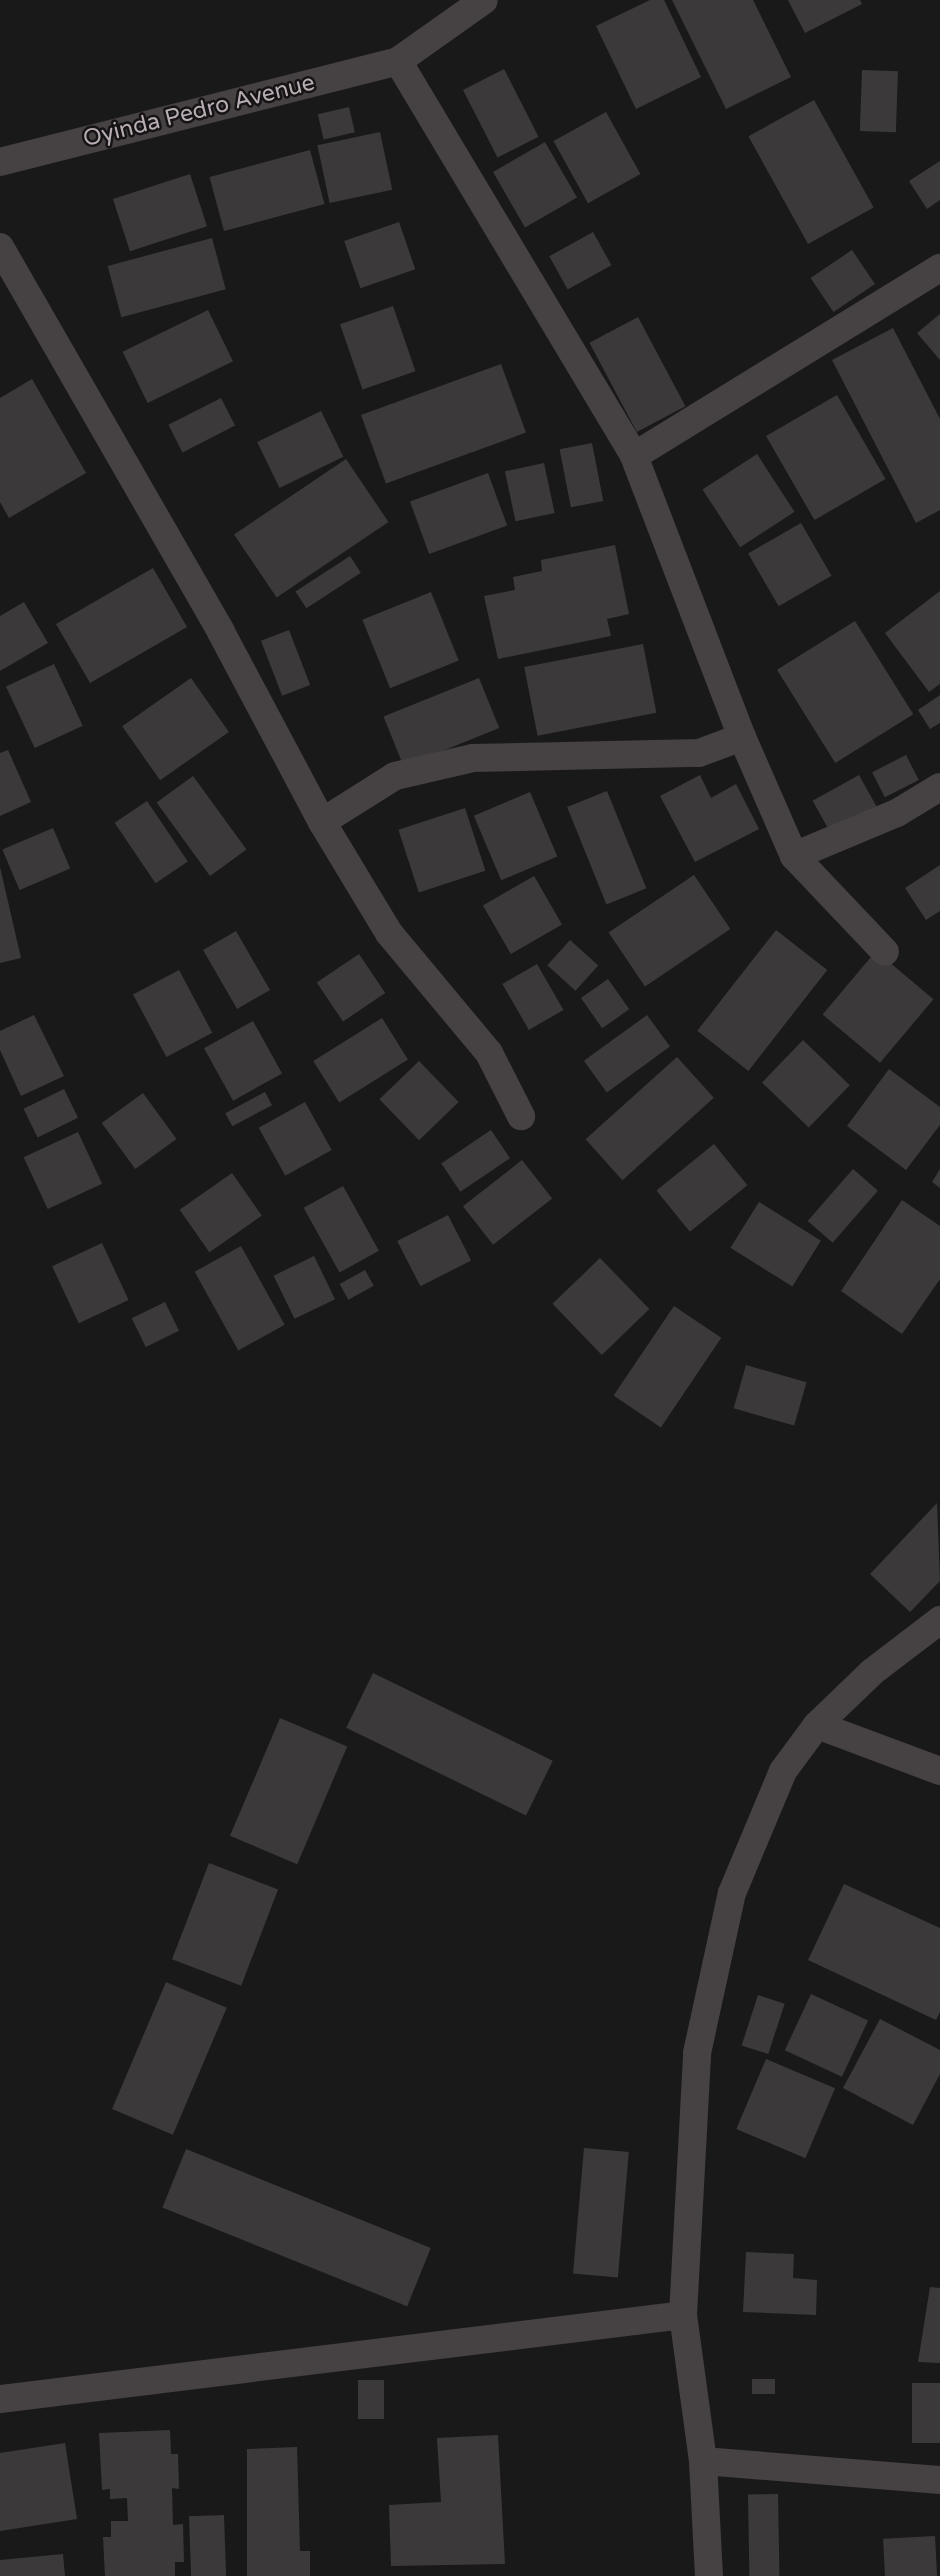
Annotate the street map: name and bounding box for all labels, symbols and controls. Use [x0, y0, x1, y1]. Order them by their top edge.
street label: Oyinda Pedro Avenue [80, 69, 318, 153]

